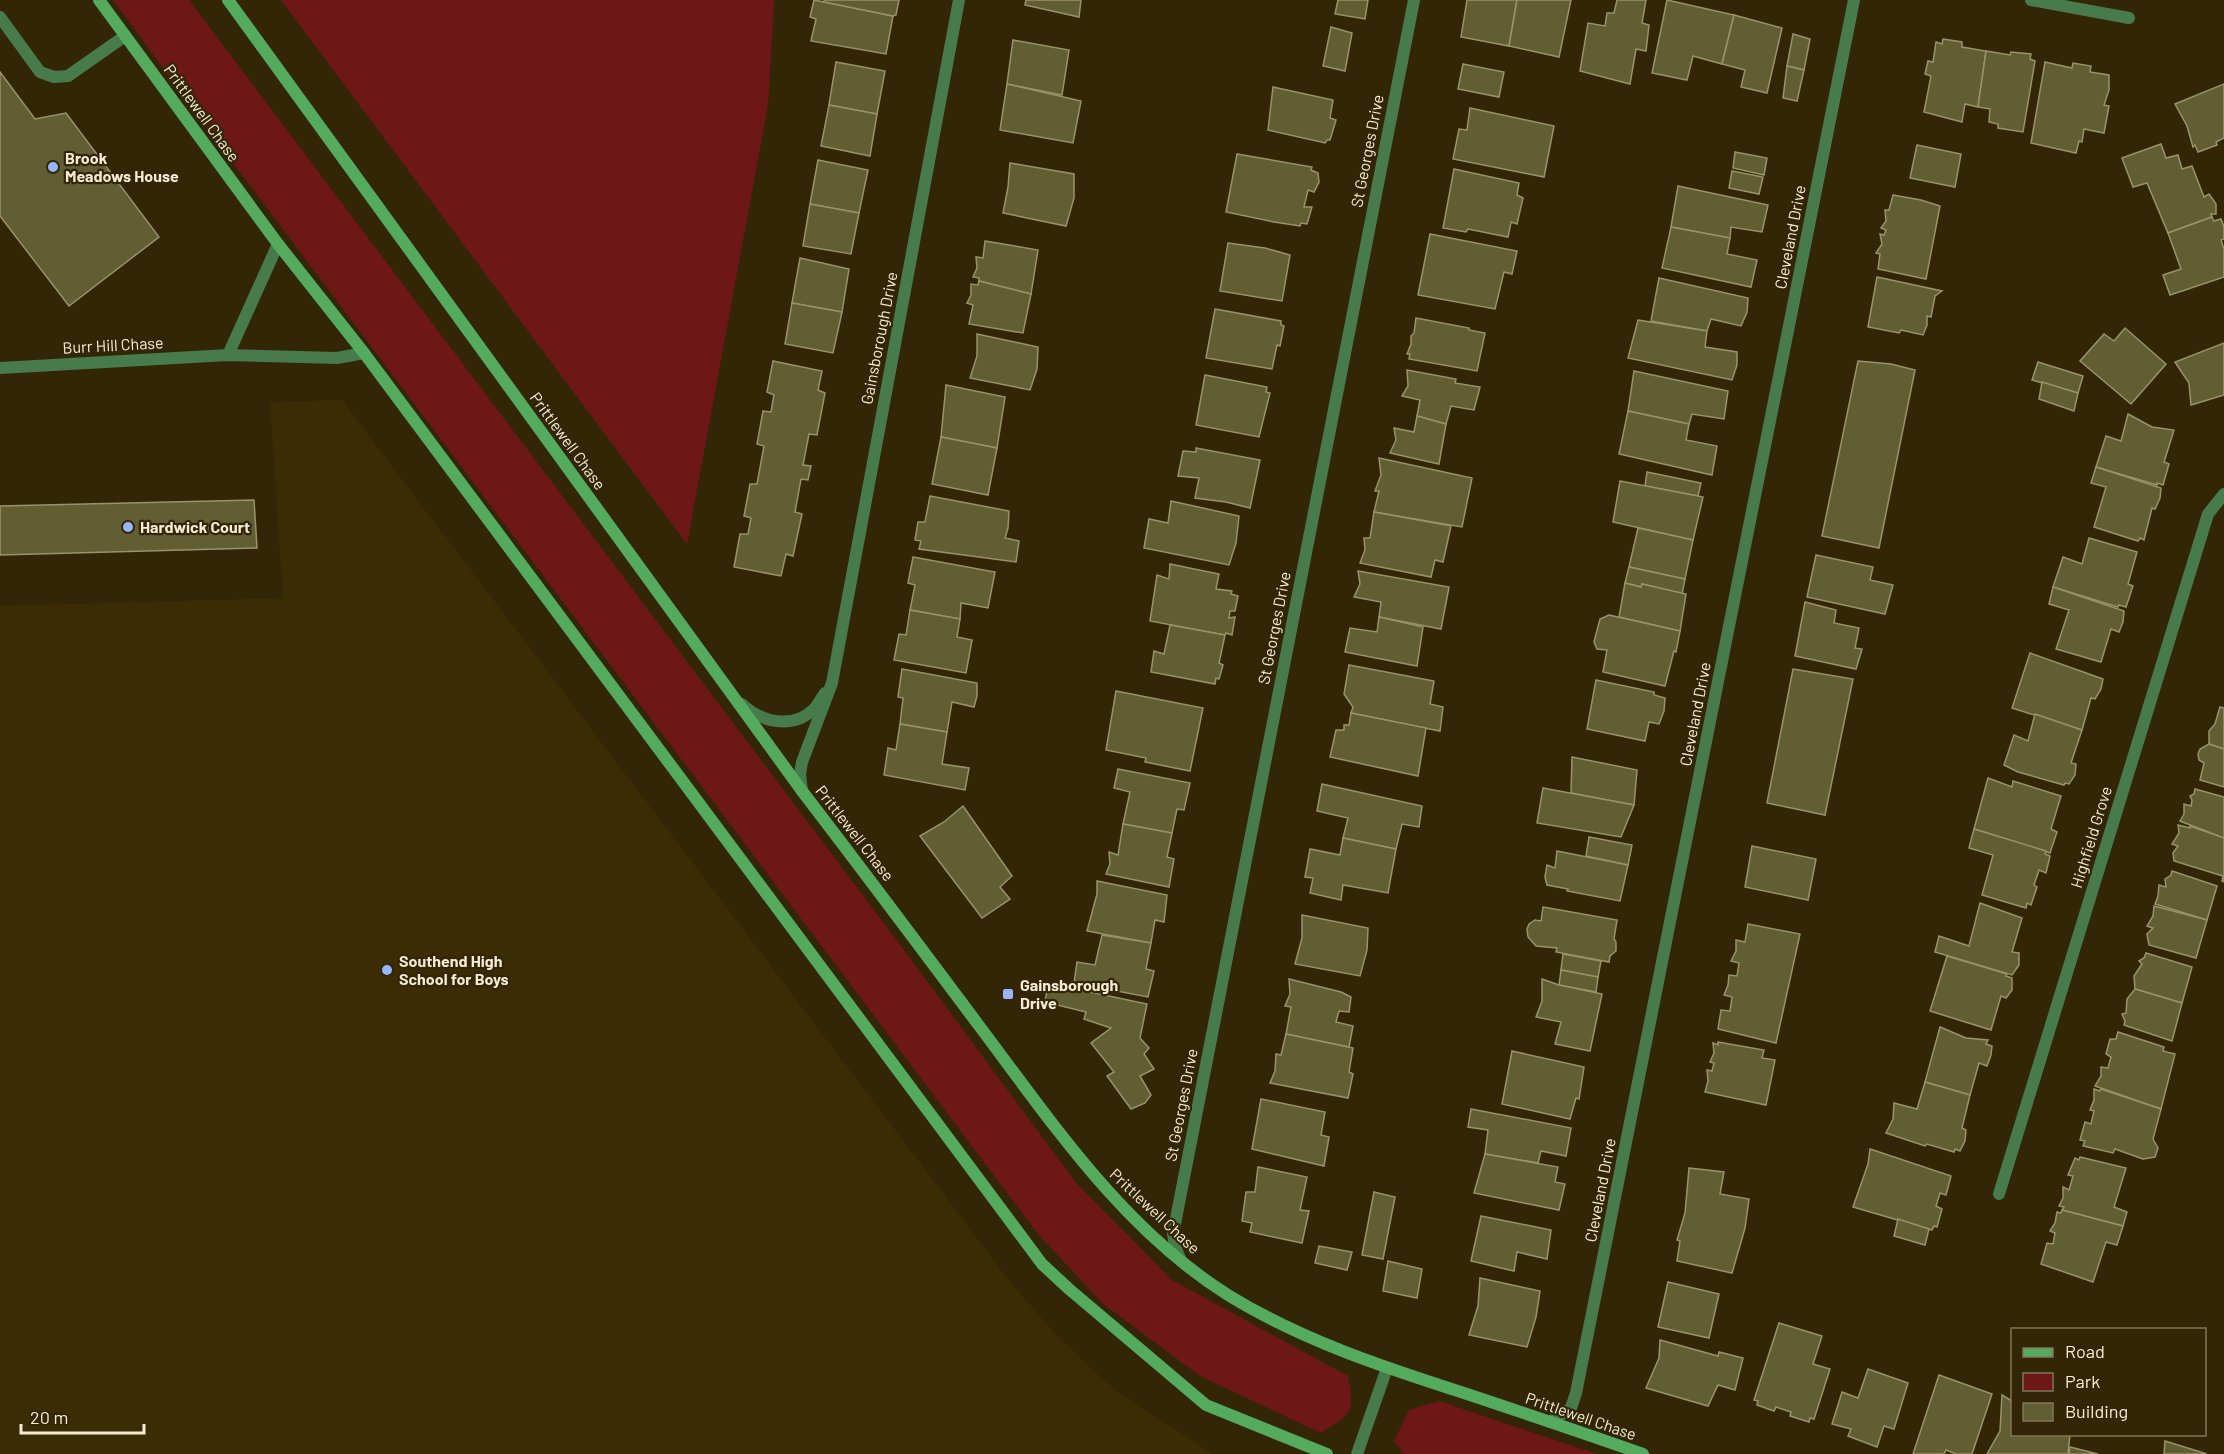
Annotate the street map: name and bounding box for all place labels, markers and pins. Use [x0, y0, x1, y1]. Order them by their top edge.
place label: Brook Meadows House [65, 148, 179, 185]
marker: Brook Meadows House [46, 160, 60, 174]
place label: Hardwick Court [140, 517, 250, 536]
marker: Hardwick Court [121, 520, 135, 534]
place label: Southend High School for Boys [399, 951, 509, 988]
marker: Southend High School for Boys [380, 963, 394, 977]
place label: Gainsborough Drive [1020, 975, 1118, 1012]
marker: Gainsborough Drive [1001, 987, 1015, 1001]

